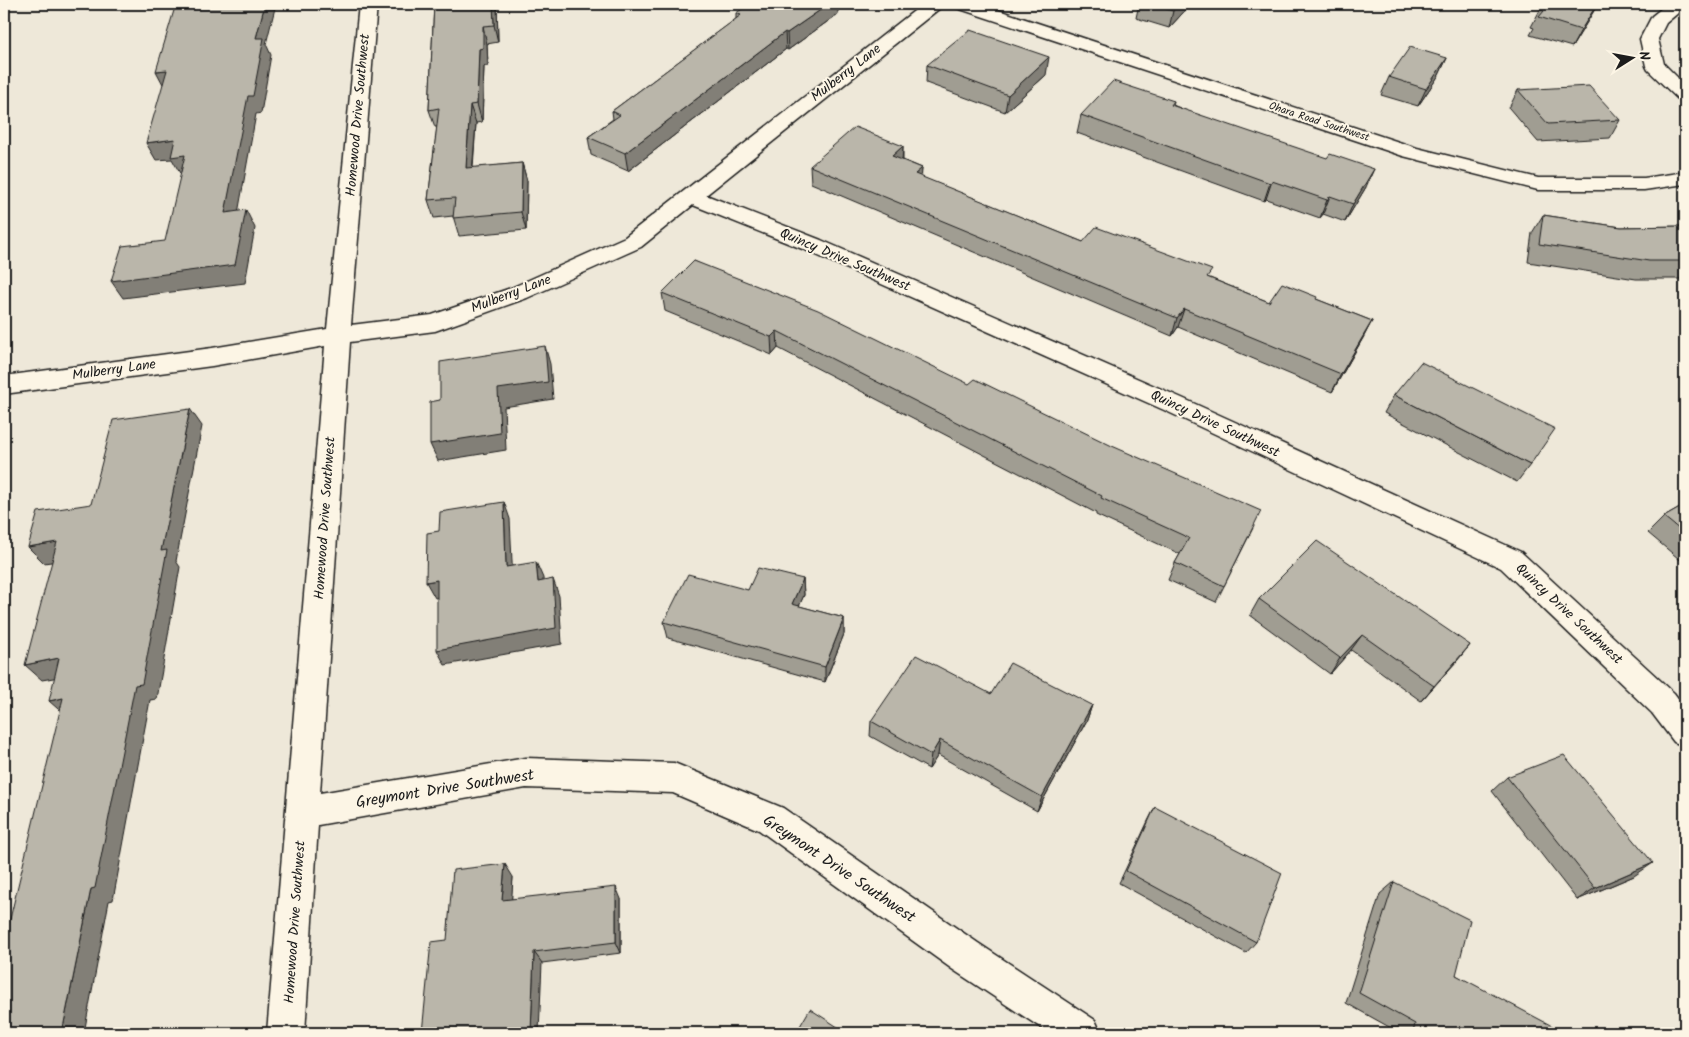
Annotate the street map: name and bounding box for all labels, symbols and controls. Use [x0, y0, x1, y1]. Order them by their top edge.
street label: Homewood Drive Southwest [340, 32, 376, 197]
north arrow [1606, 32, 1656, 82]
street label: Mulberry Lane [806, 38, 887, 108]
text: N [1632, 49, 1655, 62]
street label: Ohara Road Southwest [1266, 97, 1372, 147]
street label: Quincy Drive Southwest [776, 222, 914, 298]
street label: Mulberry Lane [468, 268, 555, 319]
street label: Mulberry Lane [71, 353, 158, 387]
street label: Quincy Drive Southwest [1147, 384, 1284, 464]
street label: Homewood Drive Southwest [308, 435, 342, 600]
street label: Quincy Drive Southwest [1510, 558, 1628, 670]
street label: Greymont Drive Southwest [354, 762, 537, 815]
street label: Greymont Drive Southwest [757, 808, 921, 930]
street label: Homewood Drive Southwest [278, 839, 312, 1004]

